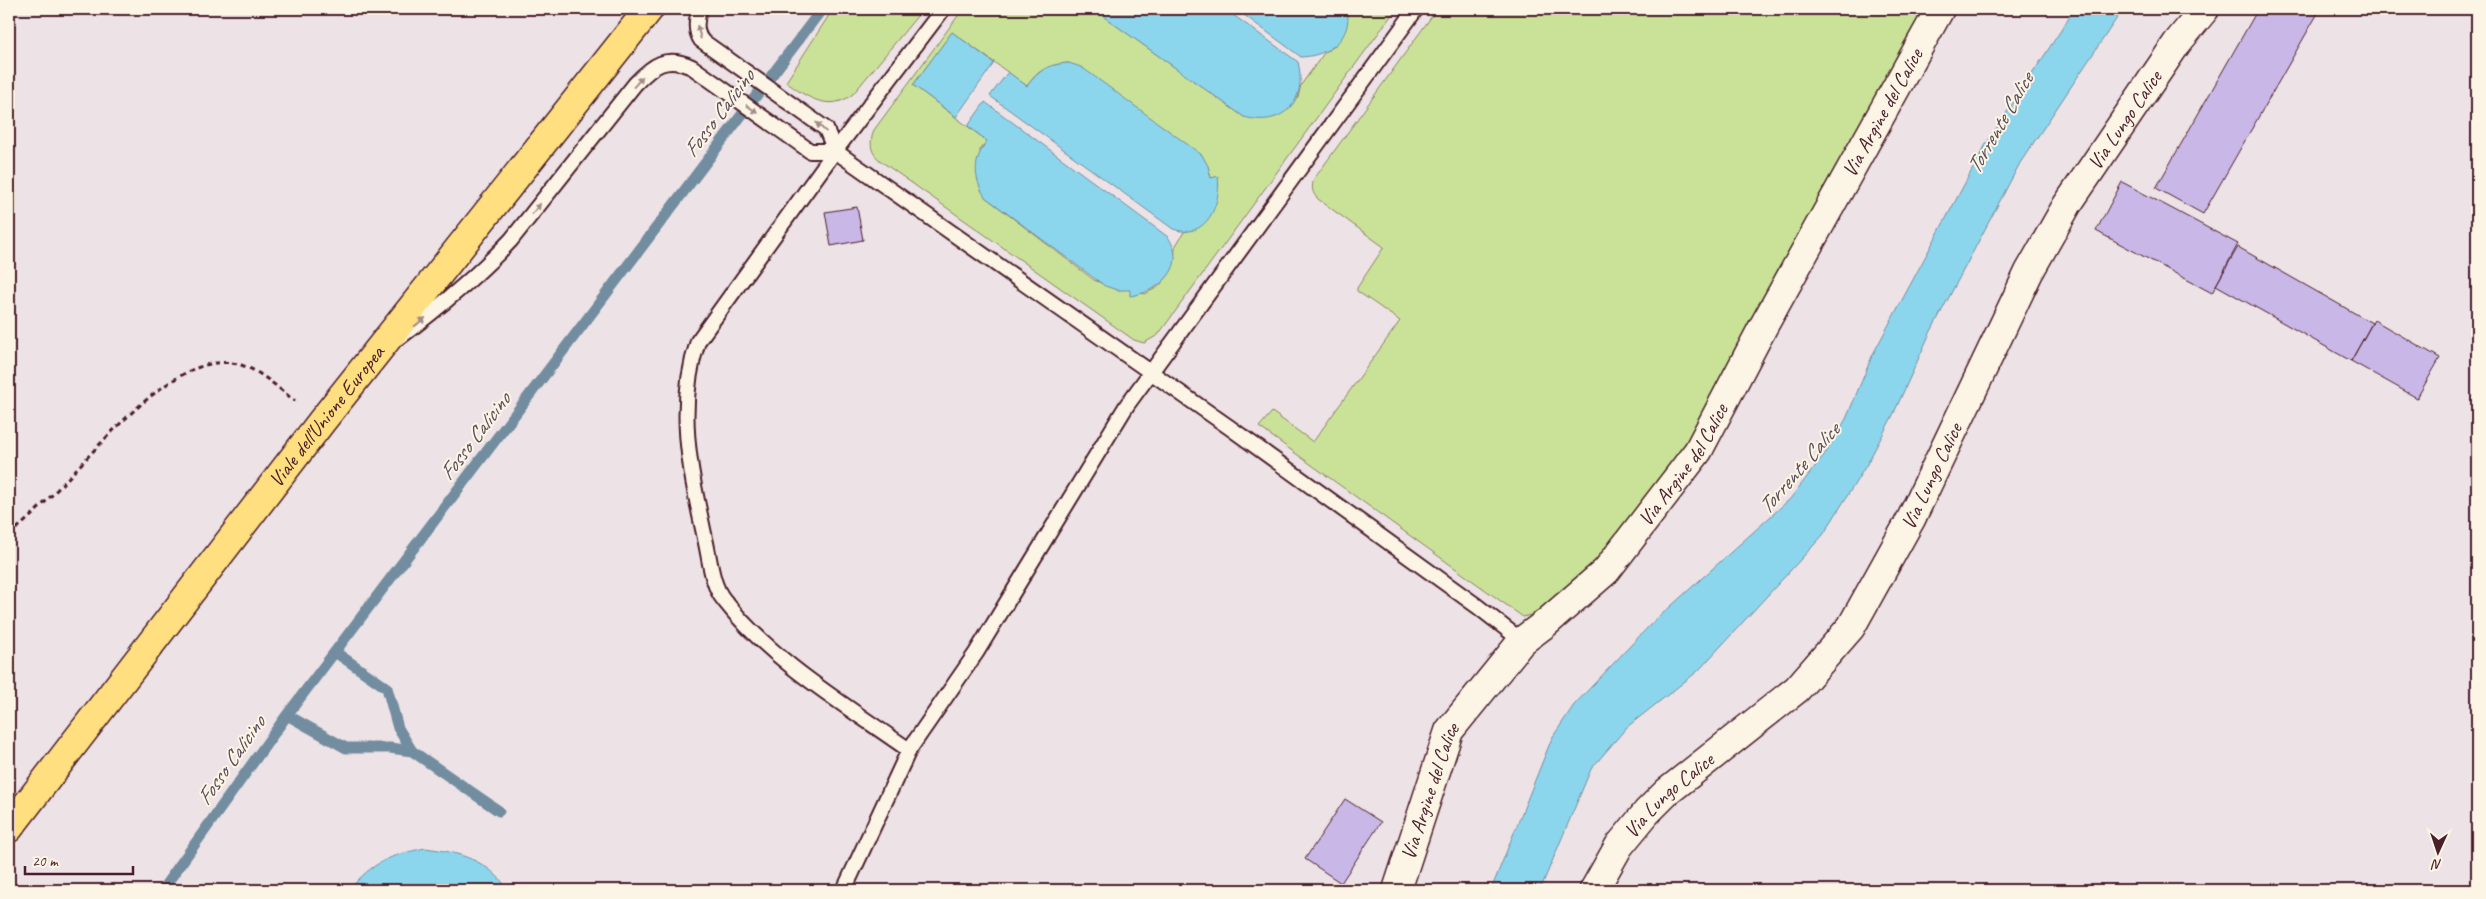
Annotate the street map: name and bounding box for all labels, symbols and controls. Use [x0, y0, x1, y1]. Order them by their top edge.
one-way arrow [695, 24, 703, 40]
street label: Via Argine del Calice [1836, 43, 1929, 181]
water label: Fosso Calicino [677, 62, 763, 163]
street label: Via Lungo Calice [2082, 64, 2169, 175]
water label: Torrente Calice [1960, 66, 2041, 179]
one-way arrow [632, 75, 643, 88]
one-way arrow [745, 104, 758, 114]
one-way arrow [815, 121, 827, 133]
one-way arrow [530, 203, 542, 215]
one-way arrow [413, 316, 426, 327]
street label: Viale dell'Unione Europea [263, 339, 391, 492]
water label: Fosso Calicino [433, 385, 519, 486]
street label: Via Argine del Calice [1632, 398, 1734, 531]
water label: Torrente Calice [1752, 415, 1848, 520]
street label: Via Lungo Calice [1895, 417, 1969, 534]
water label: Fosso Calicino [190, 708, 274, 811]
street label: Via Argine del Calice [1395, 716, 1465, 863]
street label: Via Lungo Calice [1618, 746, 1721, 843]
north arrow [2414, 826, 2464, 876]
scale bar [25, 844, 132, 876]
text: 20 m [32, 852, 59, 871]
text: N [2430, 856, 2442, 873]

